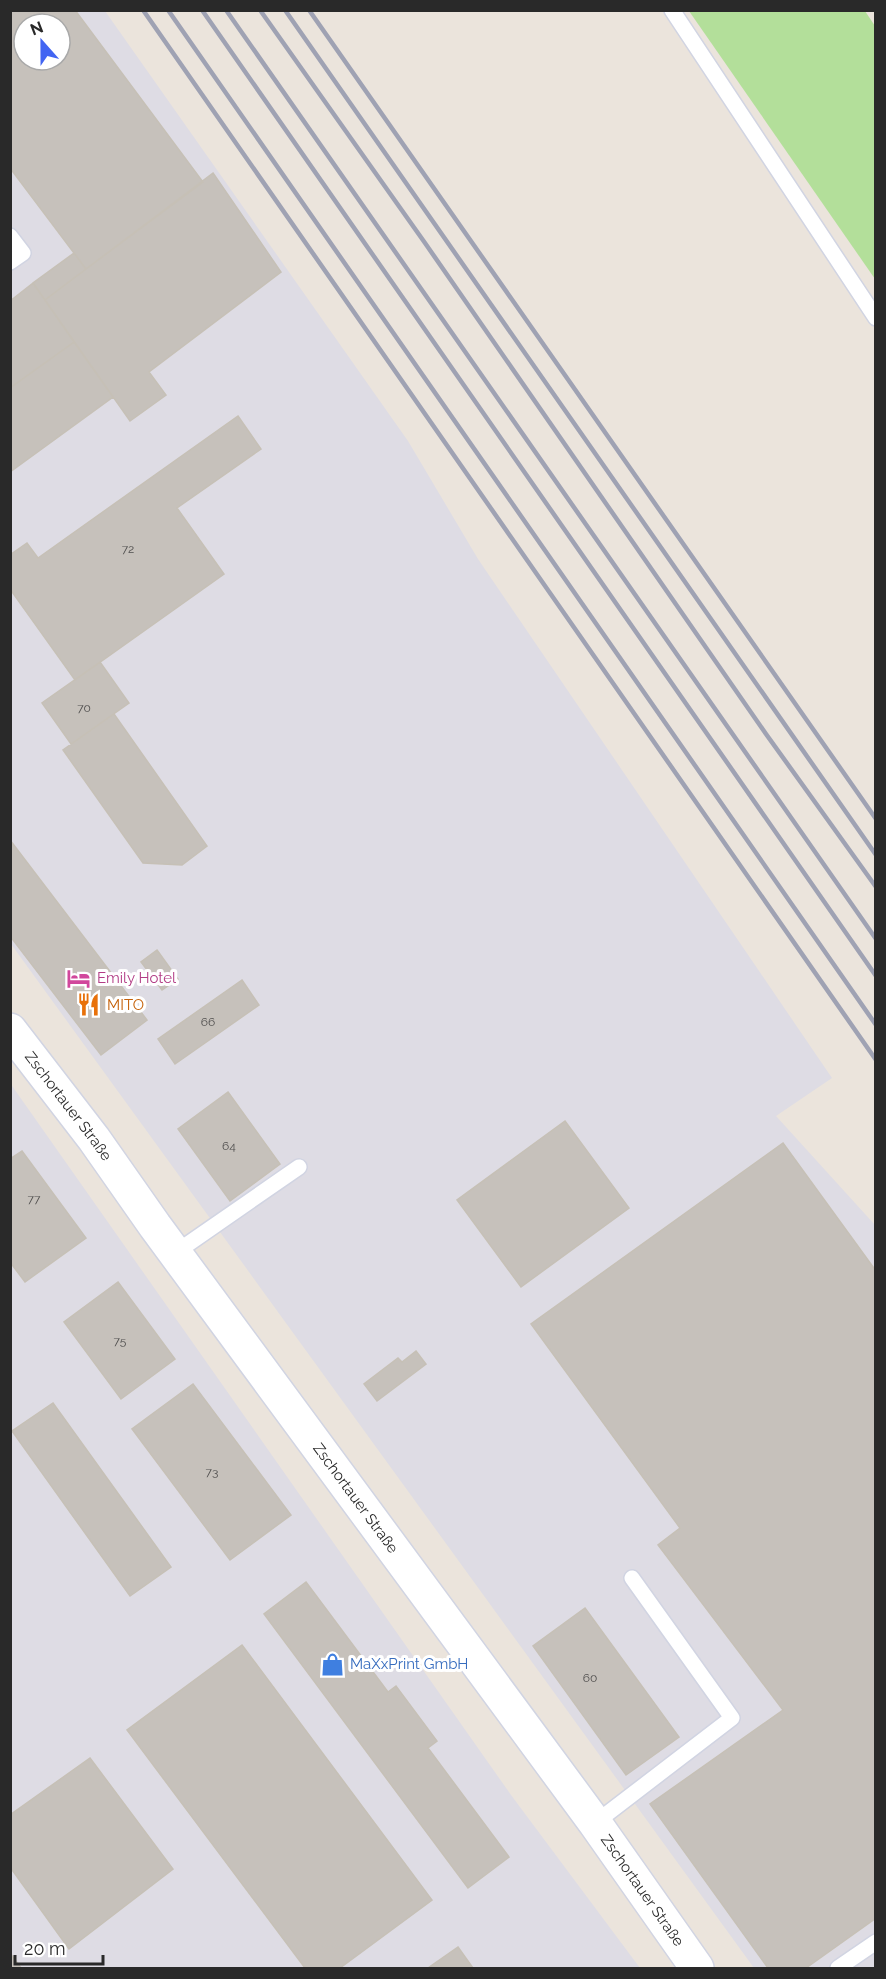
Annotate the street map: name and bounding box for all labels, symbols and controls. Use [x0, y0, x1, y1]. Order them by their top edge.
north arrow [12, 12, 72, 72]
text: N [28, 17, 46, 40]
house number: 72 [122, 542, 134, 556]
house number: 70 [77, 701, 91, 715]
hotel icon: Emily Hotel [66, 965, 92, 991]
place label: Emily Hotel [97, 969, 177, 987]
restaurant icon: MITO [76, 992, 102, 1018]
place label: MITO [107, 996, 144, 1014]
house number: 66 [201, 1015, 215, 1029]
street label: Zschortauer Straße [21, 1048, 116, 1164]
house number: 64 [222, 1139, 236, 1153]
house number: 77 [28, 1192, 41, 1206]
house number: 75 [114, 1334, 127, 1348]
street label: Zschortauer Straße [309, 1440, 402, 1557]
house number: 73 [206, 1465, 218, 1479]
shop icon: MaXxPrint GmbH [319, 1651, 345, 1677]
place label: MaXxPrint GmbH [350, 1655, 468, 1673]
house number: 60 [583, 1671, 597, 1685]
street label: Zschortauer Straße [597, 1831, 688, 1950]
scale bar [15, 1928, 104, 1966]
text: 20 m [24, 1938, 66, 1959]

